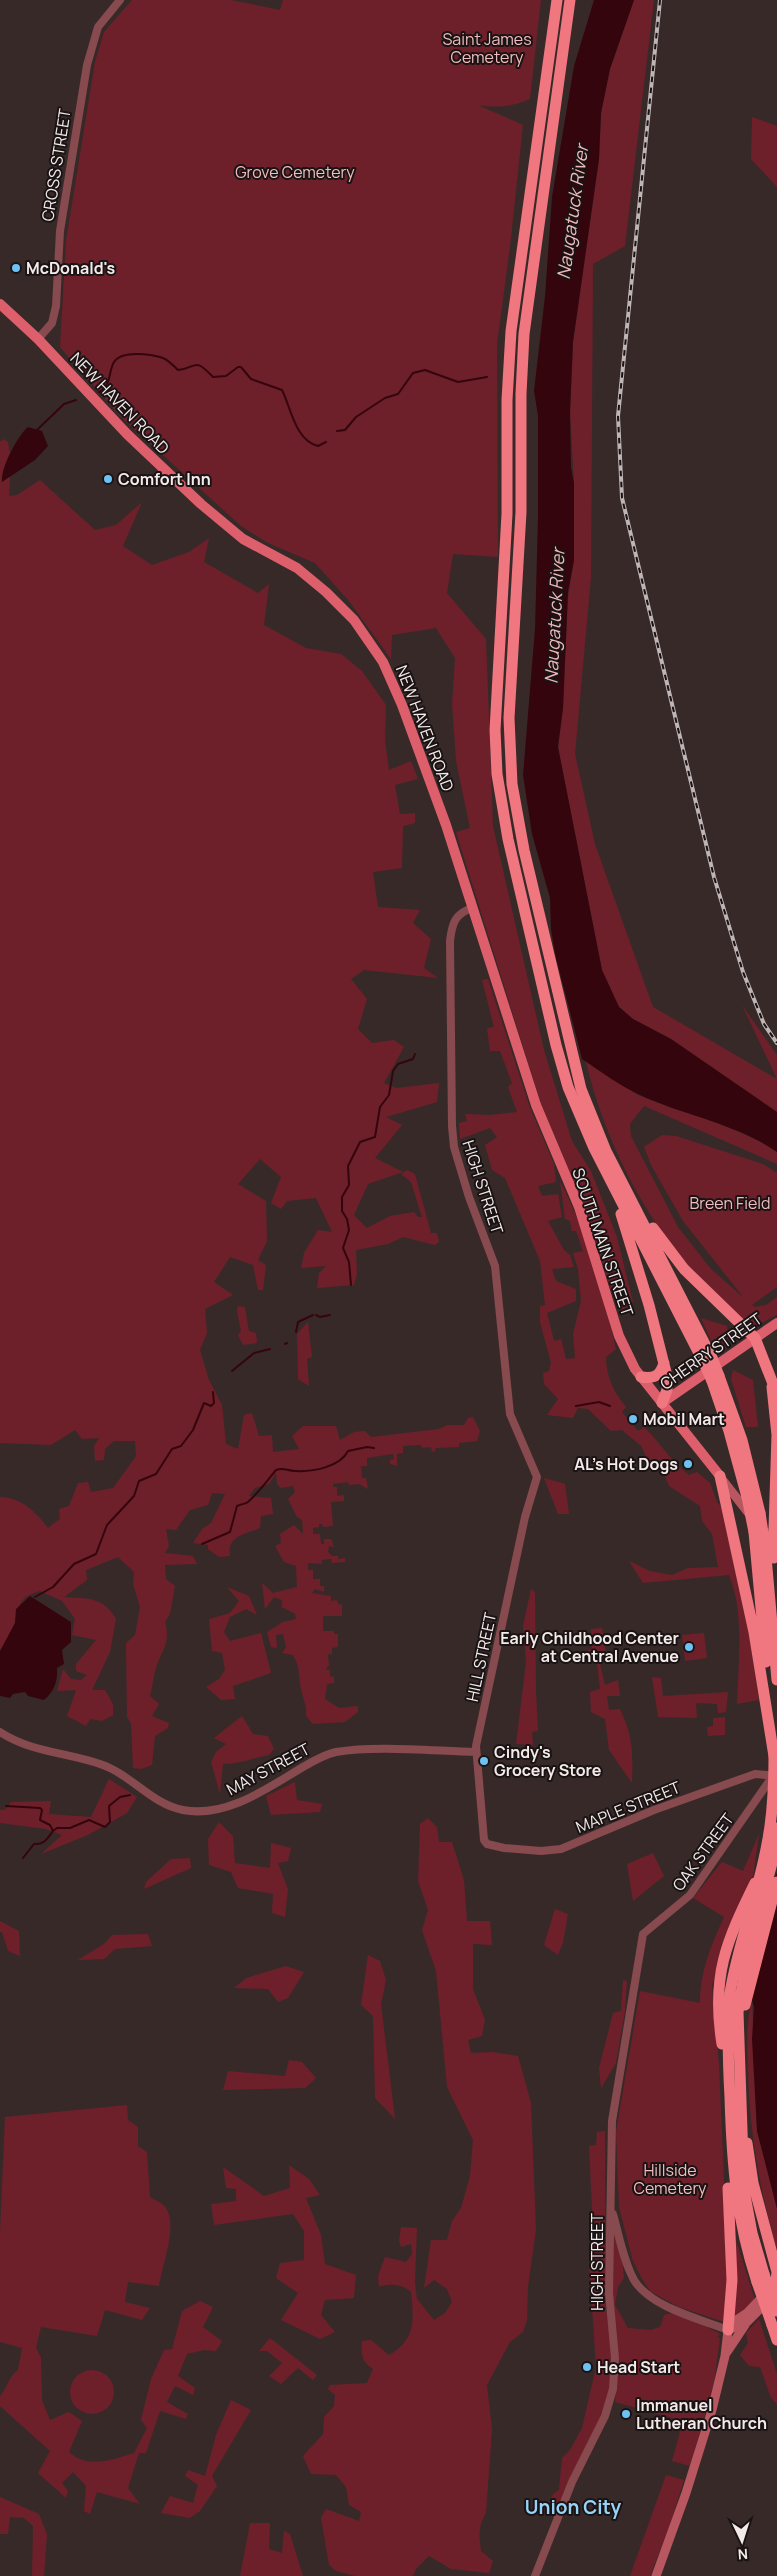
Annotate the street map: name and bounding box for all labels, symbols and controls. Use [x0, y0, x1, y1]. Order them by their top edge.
park label: Saint James Cemetery [442, 28, 532, 68]
street label: CROSS STREET [36, 107, 76, 223]
water label: Naugatuck River [551, 141, 594, 281]
park label: Grove Cemetery [235, 161, 355, 183]
place label: McDonald's [26, 257, 115, 279]
marker: McDonald's [10, 262, 22, 274]
street label: NEW HAVEN ROAD [66, 347, 174, 459]
place label: Comfort Inn [118, 468, 211, 490]
marker: Comfort Inn [102, 473, 114, 485]
water label: Naugatuck River [538, 545, 570, 684]
street label: NEW HAVEN ROAD [391, 662, 459, 794]
street label: HIGH STREET [457, 1137, 509, 1237]
street label: SOUTH MAIN STREET [567, 1165, 639, 1319]
park label: Breen Field [690, 1192, 770, 1214]
street label: CHERRY STREET [655, 1307, 767, 1394]
place label: Mobil Mart [643, 1408, 725, 1430]
marker: Mobil Mart [627, 1413, 639, 1425]
place label: AL's Hot Dogs [574, 1453, 678, 1475]
marker: AL's Hot Dogs [682, 1458, 694, 1470]
street label: HILL STREET [461, 1610, 501, 1704]
place label: Early Childhood Center at Central Avenue [500, 1627, 679, 1667]
marker: Early Childhood Center at Central Avenue [683, 1641, 695, 1653]
street label: MAY STREET [223, 1738, 314, 1800]
place label: Cindy's Grocery Store [494, 1741, 602, 1781]
marker: Cindy's Grocery Store [478, 1755, 490, 1767]
street label: MAPLE STREET [572, 1776, 684, 1838]
street label: OAK STREET [667, 1808, 739, 1895]
park label: Hillside Cemetery [634, 2159, 707, 2199]
street label: HIGH STREET [586, 2213, 608, 2311]
place label: Head Start [597, 2356, 680, 2378]
marker: Head Start [581, 2361, 593, 2373]
place label: Immanuel Lutheran Church [636, 2394, 767, 2434]
marker: Immanuel Lutheran Church [620, 2408, 632, 2420]
district label: Union City [525, 2494, 621, 2520]
north arrow [717, 2516, 767, 2566]
text: N [737, 2545, 749, 2564]

